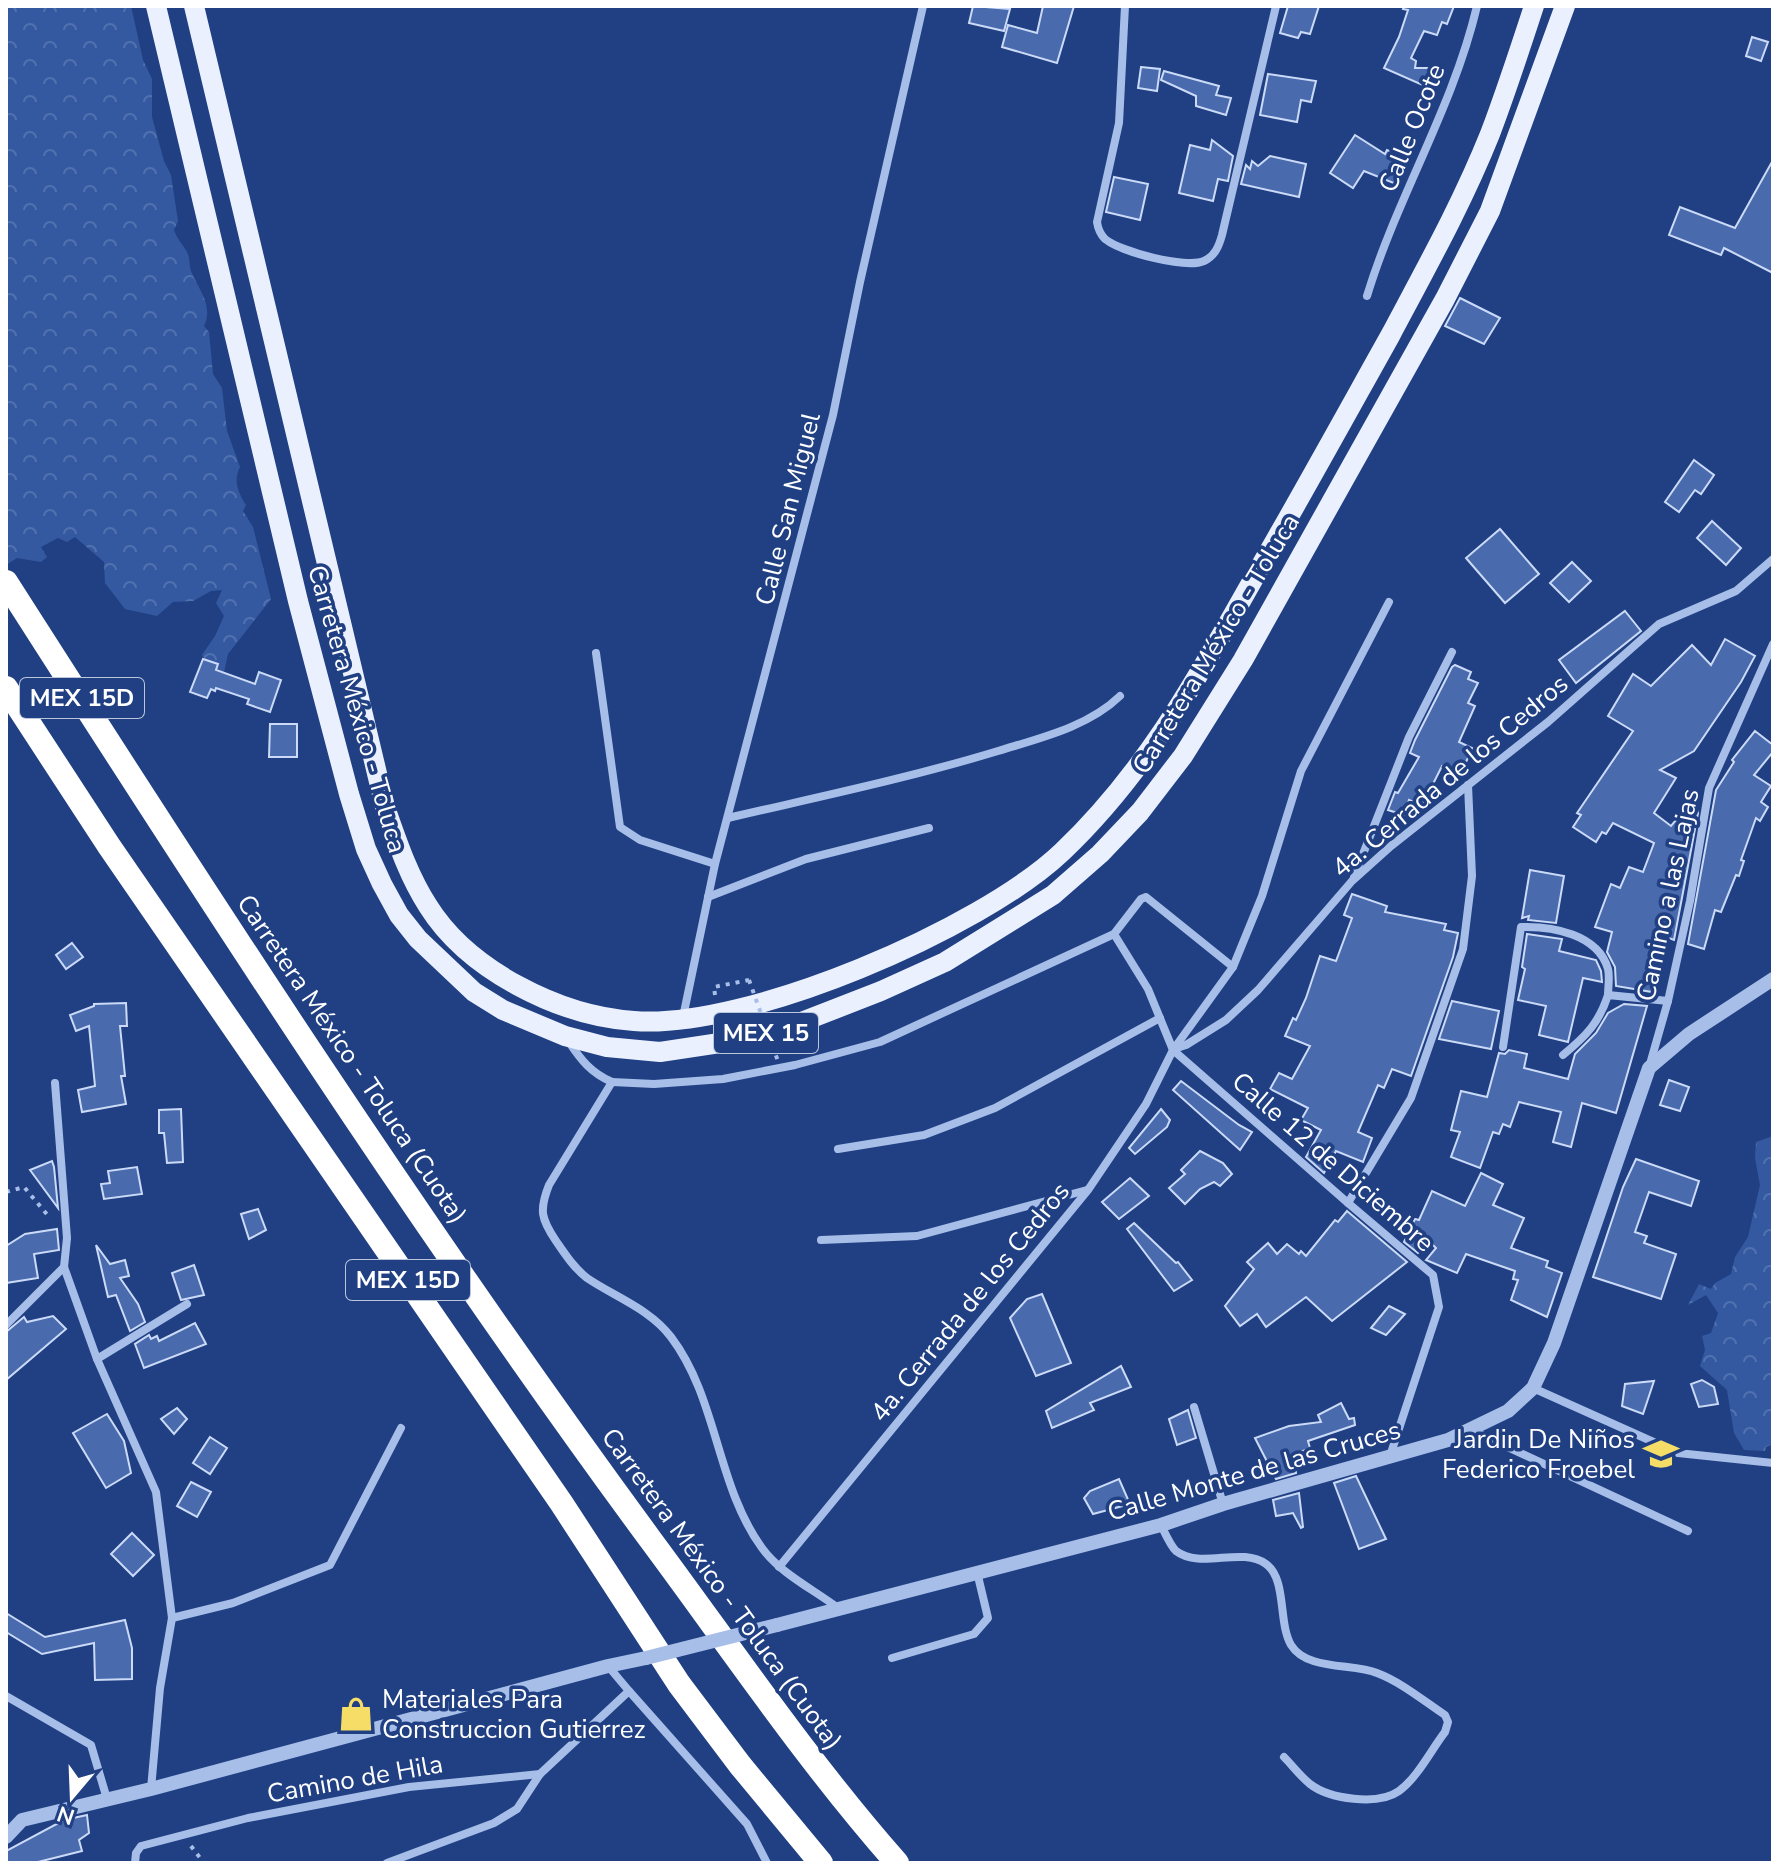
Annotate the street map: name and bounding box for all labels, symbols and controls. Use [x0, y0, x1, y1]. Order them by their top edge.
street label: Calle Ocote [1370, 59, 1454, 197]
street label: Calle San Miguel [747, 409, 829, 609]
street label: Carretera México - Toluca [1124, 507, 1308, 781]
street label: Carretera México - Toluca [299, 561, 415, 857]
street label: 4a. Cerrada de los Cedros [1324, 667, 1576, 885]
road number: MEX 15D [20, 678, 144, 718]
street label: Camino a las Lajas [1628, 785, 1708, 1005]
street label: Carretera México - Toluca (Cuota) [228, 888, 476, 1230]
road number: MEX 15 [714, 1013, 818, 1053]
street label: Calle 12 de Diciembre [1224, 1064, 1442, 1260]
street label: 4a. Cerrada de los Cedros [862, 1175, 1078, 1429]
road number: MEX 15D [346, 1260, 470, 1300]
street label: Calle Monte de las Cruces [1103, 1412, 1405, 1530]
street label: Carretera México - Toluca (Cuota) [593, 1421, 851, 1757]
place label: Jardin De Niños Federico Froebel [1442, 1422, 1635, 1487]
school or university icon: Jardin De Niños Federico Froebel [1642, 1435, 1680, 1473]
place label: Materiales Para Construccion Gutierrez [382, 1682, 646, 1747]
shop icon: Materiales Para Construccion Gutierrez [337, 1695, 375, 1733]
street label: Camino de Hila [264, 1746, 446, 1812]
north arrow [32, 1757, 112, 1837]
text: N [53, 1798, 78, 1832]

